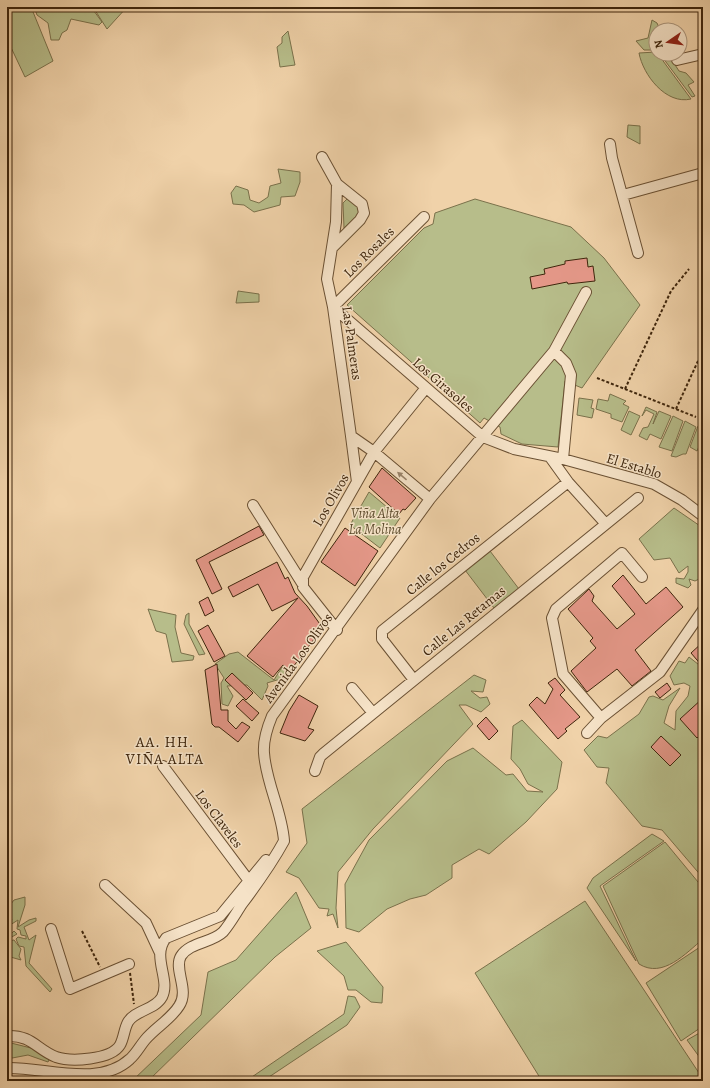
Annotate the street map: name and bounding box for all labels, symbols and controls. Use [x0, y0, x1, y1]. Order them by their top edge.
north arrow [648, 22, 688, 62]
text: N [651, 39, 667, 50]
street label: Los Rosales [339, 222, 399, 282]
street label: Las Palmeras [337, 305, 367, 381]
street label: Los Girasoles [408, 353, 478, 417]
street label: El Establo [604, 449, 664, 483]
street label: Los Olivos [308, 470, 354, 530]
one-way arrow [397, 471, 407, 480]
park label: Viña Alta La Molina [349, 504, 402, 539]
street label: Calle los Cedros [402, 528, 484, 600]
street label: Calle Las Retamas [418, 581, 510, 661]
street label: Avenida Los Olivos [258, 609, 337, 708]
district label: AA. HH. VIÑA ALTA [125, 732, 204, 769]
street label: Los Claveles [191, 786, 247, 852]

